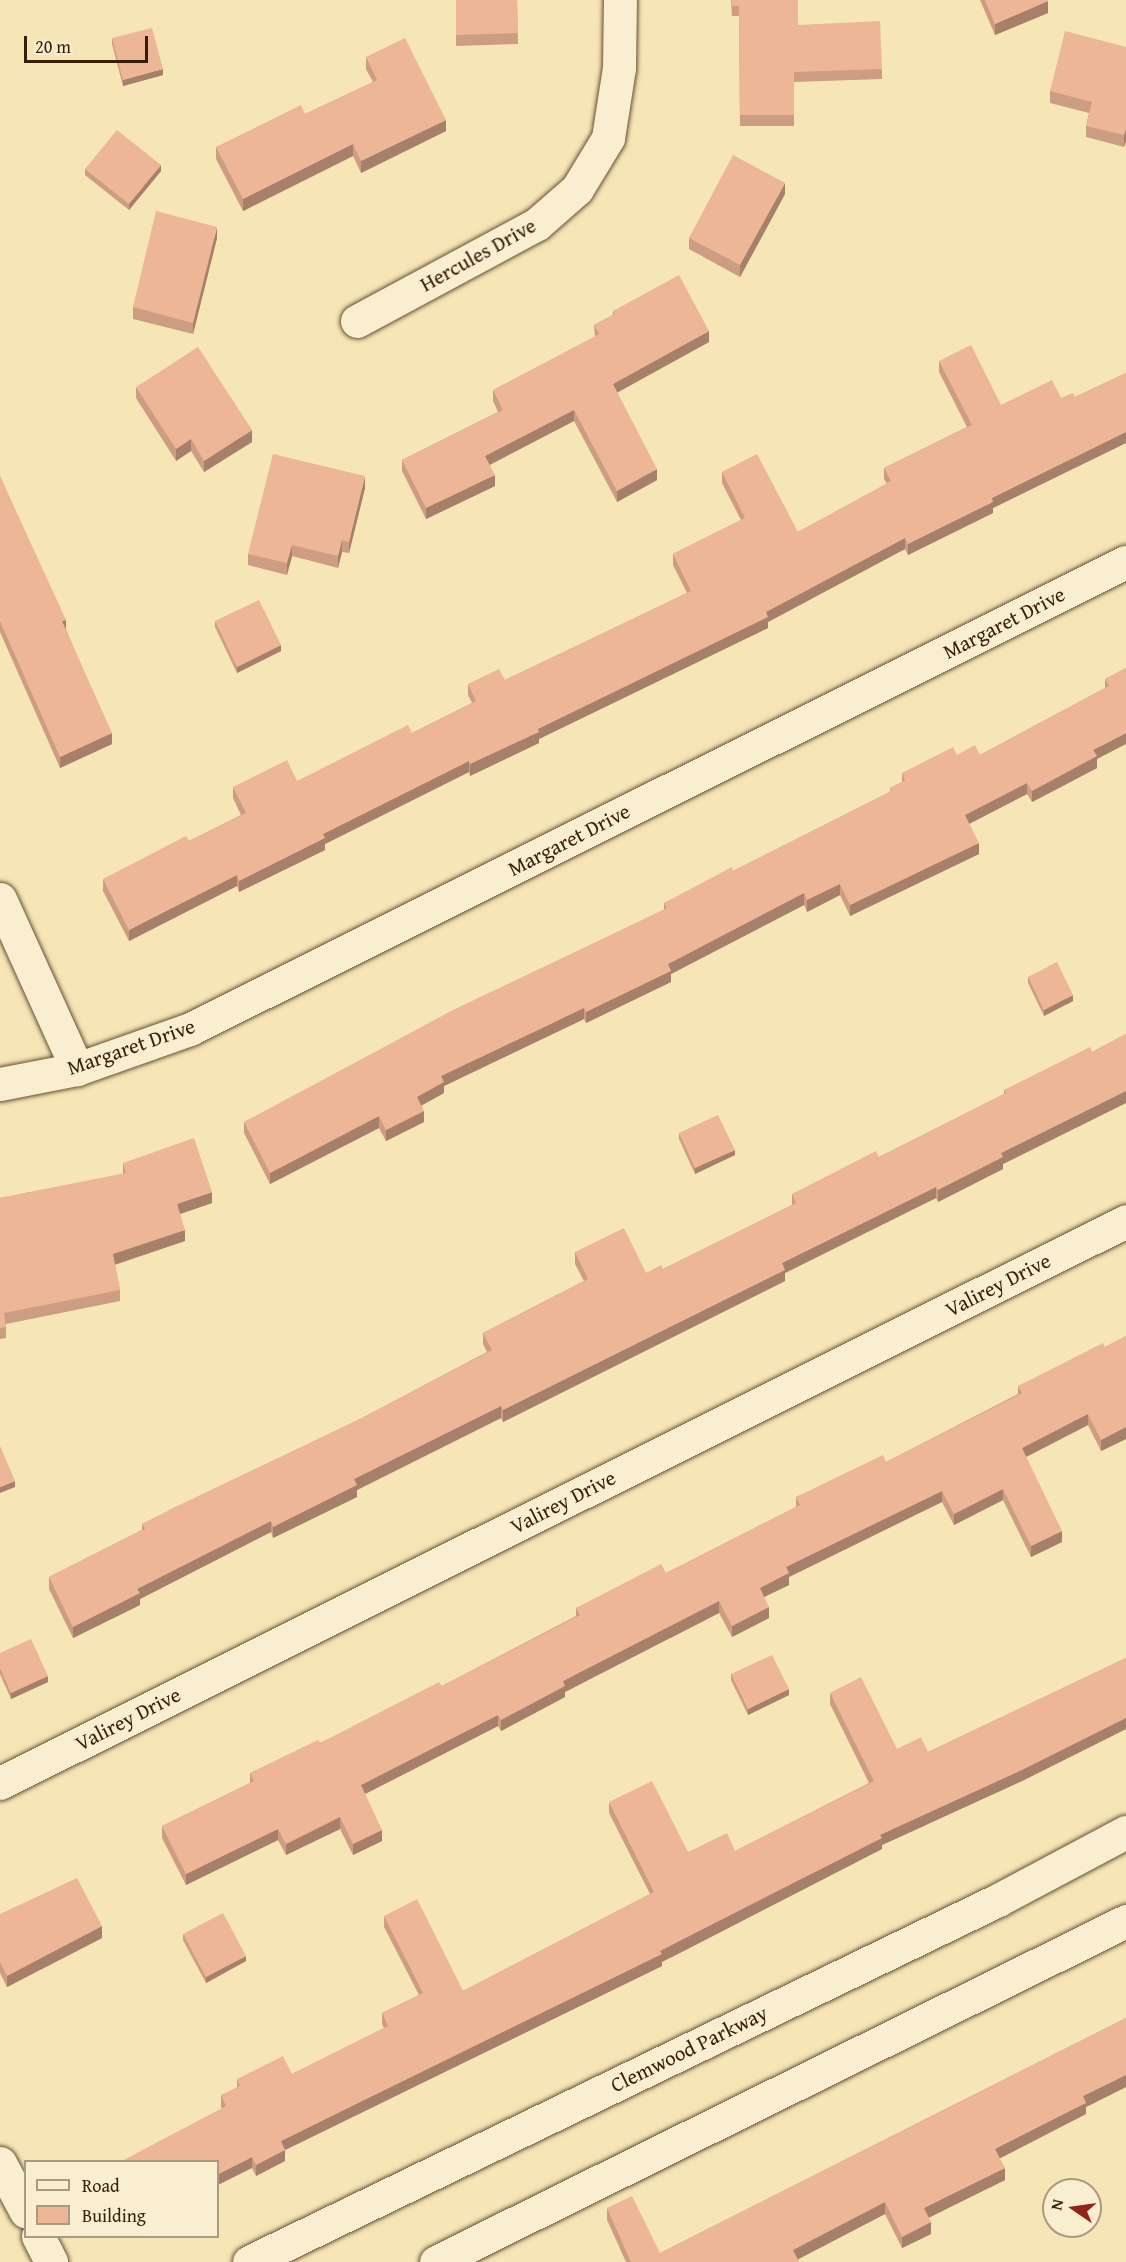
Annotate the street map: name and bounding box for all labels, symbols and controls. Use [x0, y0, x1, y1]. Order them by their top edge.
scale bar [27, 24, 152, 62]
text: 20 m [35, 33, 71, 60]
street label: Hercules Drive [416, 213, 540, 297]
street label: Margaret Drive [939, 581, 1069, 665]
street label: Margaret Drive [504, 798, 634, 882]
street label: Margaret Drive [64, 1013, 198, 1081]
street label: Valirey Drive [941, 1248, 1055, 1322]
street label: Valirey Drive [506, 1465, 620, 1539]
street label: Valirey Drive [71, 1682, 185, 1756]
street label: Clemwood Parkway [606, 2000, 772, 2098]
legend [24, 2160, 219, 2238]
text: Road [82, 2172, 120, 2199]
north arrow [1042, 2178, 1102, 2238]
text: N [1044, 2196, 1069, 2212]
text: Building [82, 2202, 146, 2229]

